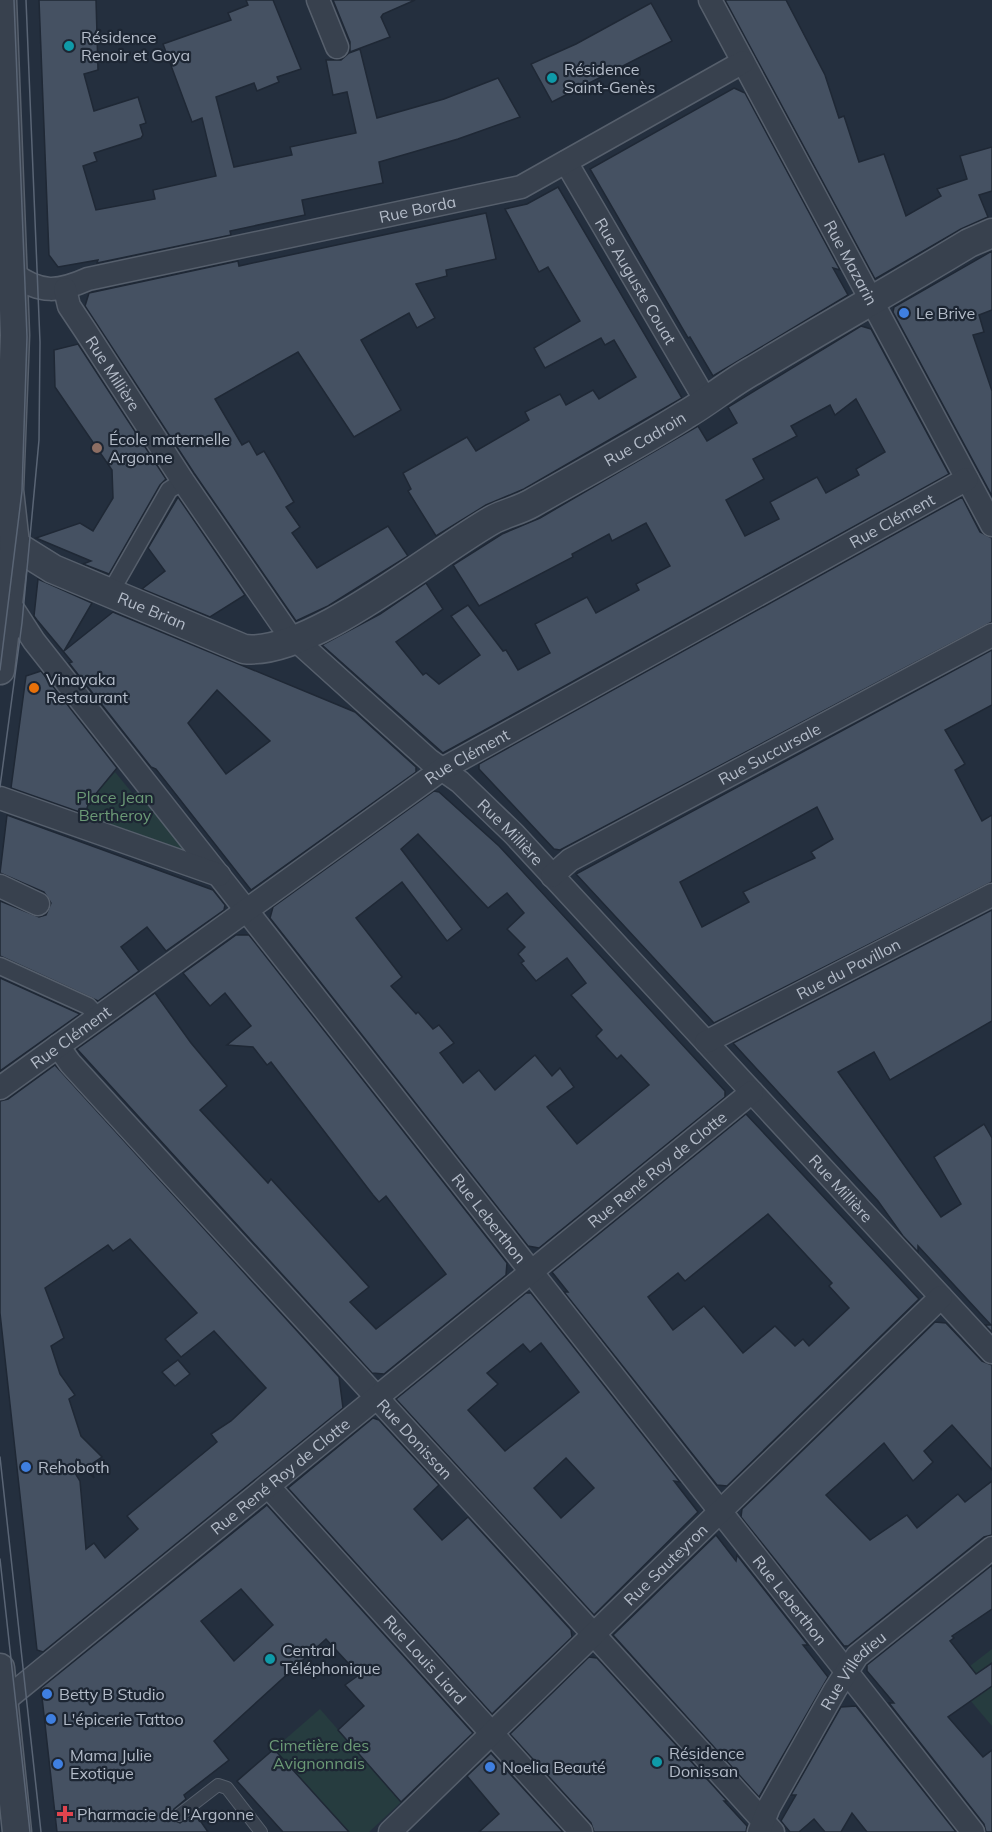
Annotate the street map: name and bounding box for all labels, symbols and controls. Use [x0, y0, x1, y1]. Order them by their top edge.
place label: Résidence Renoir et Goya [81, 27, 190, 65]
marker: Résidence Renoir et Goya [62, 39, 76, 53]
place label: Résidence Saint-Genès [564, 59, 656, 97]
marker: Résidence Saint-Genès [545, 71, 559, 85]
street label: Rue Borda [377, 191, 458, 227]
street label: Rue Auguste Couat [591, 214, 681, 348]
street label: Rue Mazarin [820, 217, 882, 308]
place label: Le Brive [916, 303, 975, 323]
marker: Le Brive [897, 306, 911, 320]
street label: Rue Millière [82, 332, 145, 415]
street label: Rue Cadroin [600, 407, 689, 470]
place label: École maternelle Argonne [109, 429, 230, 467]
marker: École maternelle Argonne [90, 441, 104, 455]
street label: Rue Clément [846, 489, 938, 552]
street label: Rue Brian [115, 587, 190, 634]
place label: Vinayaka Restaurant [46, 669, 129, 707]
marker: Vinayaka Restaurant [27, 681, 41, 695]
street label: Rue Succursale [715, 718, 824, 789]
street label: Rue Clément [421, 724, 513, 789]
park label: Place Jean Bertheroy [76, 787, 154, 825]
street label: Rue Millière [474, 795, 548, 869]
street label: Rue du Pavillon [793, 934, 904, 1004]
street label: Rue Clément [26, 1001, 115, 1073]
street label: Rue René Roy de Clotte [583, 1107, 731, 1232]
street label: Rue Millière [805, 1150, 877, 1227]
street label: Rue Leberthon [448, 1169, 531, 1267]
street label: Rue Donissan [373, 1395, 457, 1484]
street label: Rue René Roy de Clotte [206, 1414, 354, 1539]
place label: Rehoboth [38, 1457, 110, 1477]
marker: Rehoboth [19, 1460, 33, 1474]
street label: Rue Sauteyron [619, 1519, 712, 1610]
street label: Rue Leberthon [749, 1551, 832, 1649]
street label: Rue Louis Liard [379, 1611, 471, 1708]
street label: Rue Villedieu [816, 1627, 890, 1713]
place label: Central Téléphonique [282, 1640, 381, 1678]
marker: Central Téléphonique [263, 1652, 277, 1666]
place label: Betty B Studio [59, 1684, 165, 1704]
marker: Betty B Studio [40, 1687, 54, 1701]
place label: L'épicerie Tattoo [63, 1709, 184, 1729]
marker: L'épicerie Tattoo [44, 1712, 58, 1726]
park label: Cimetière des Avignonnais [269, 1735, 369, 1773]
place label: Résidence Donissan [669, 1743, 744, 1781]
place label: Mama Julie Exotique [70, 1745, 152, 1783]
marker: Résidence Donissan [650, 1755, 664, 1769]
marker: Mama Julie Exotique [51, 1757, 65, 1771]
place label: Noelia Beauté [502, 1757, 606, 1777]
marker: Noelia Beauté [483, 1760, 497, 1774]
place label: Pharmacie de l'Argonne [77, 1804, 254, 1824]
marker: Pharmacie de l'Argonne [58, 1807, 72, 1821]

